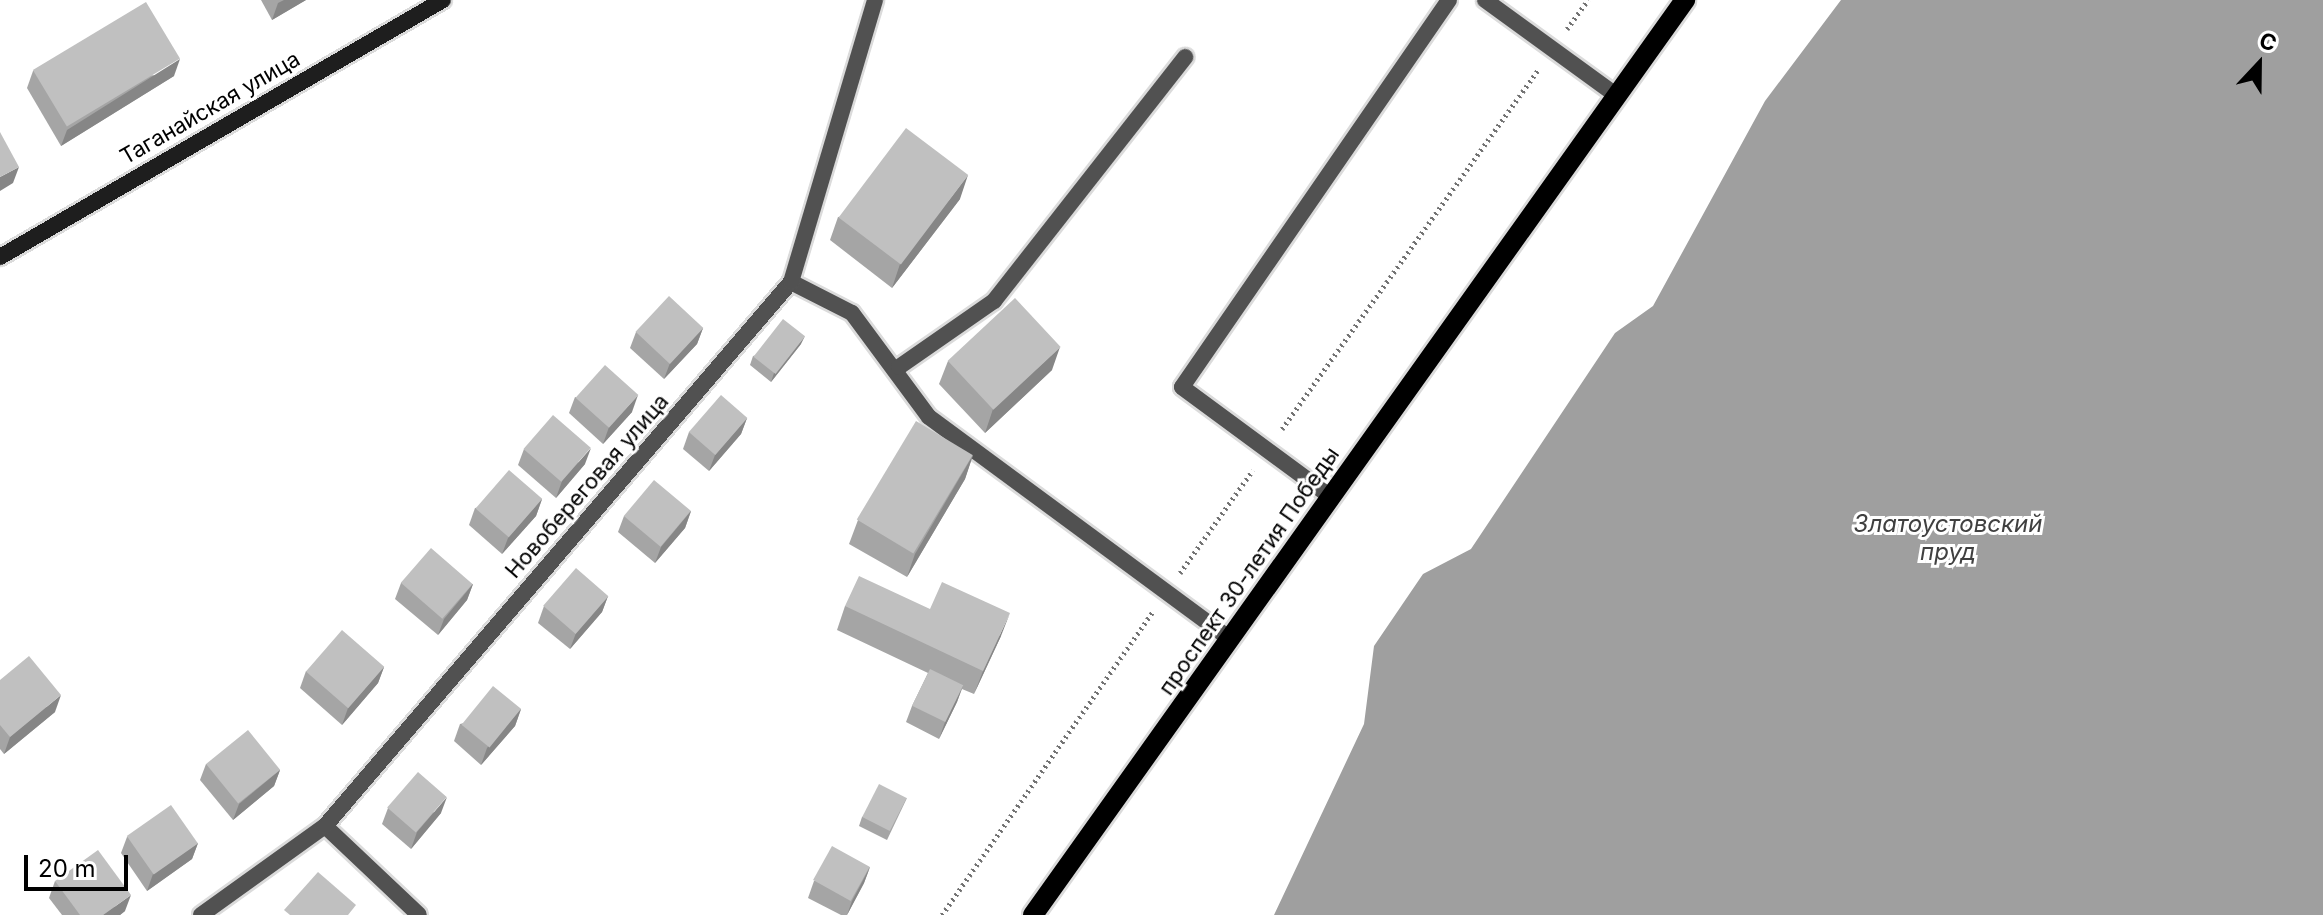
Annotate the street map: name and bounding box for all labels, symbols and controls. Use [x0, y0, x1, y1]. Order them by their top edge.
north arrow [2219, 24, 2299, 104]
text: С [2256, 27, 2280, 57]
street label: Таганайская улица [115, 46, 305, 170]
street label: Новобереговая улица [500, 389, 674, 583]
street label: проспект 30-летия Победы [1153, 442, 1345, 700]
water label: Златоустовский пруд [1854, 510, 2042, 566]
scale bar [28, 839, 132, 889]
text: 20 m [38, 854, 96, 883]

